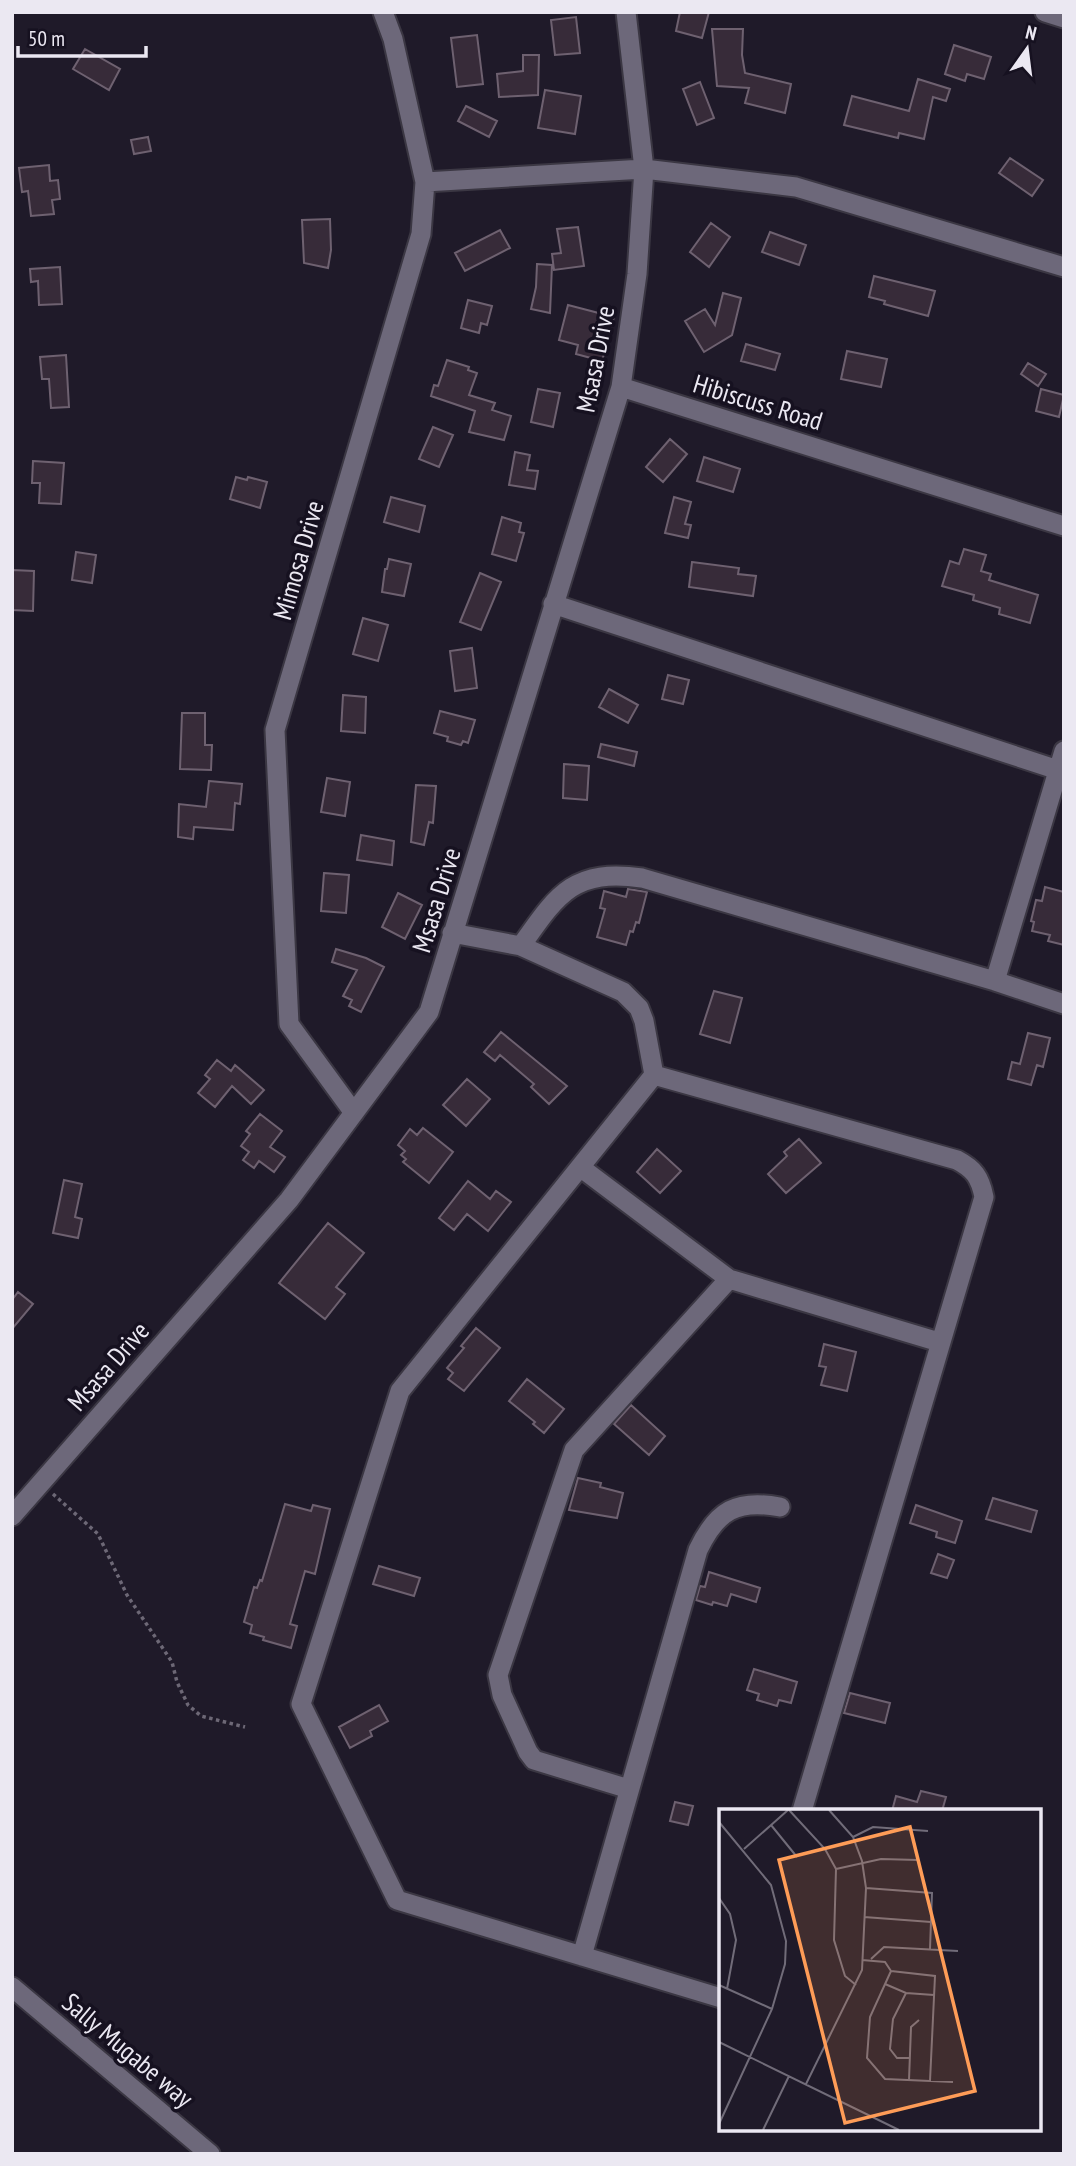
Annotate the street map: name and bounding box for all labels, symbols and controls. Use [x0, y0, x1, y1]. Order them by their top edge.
scale bar [18, 14, 145, 58]
north arrow [992, 14, 1062, 84]
text: N [1023, 20, 1039, 45]
text: 50 m [28, 25, 65, 52]
street label: Msasa Drive [569, 303, 621, 415]
street label: Hibiscuss Road [689, 367, 827, 437]
street label: Mimosa Drive [265, 497, 331, 623]
street label: Msasa Drive [404, 844, 468, 956]
street label: Msasa Drive [60, 1315, 156, 1417]
inset map [719, 1809, 1041, 2131]
street label: Sally Mugabe way [56, 1986, 200, 2114]

